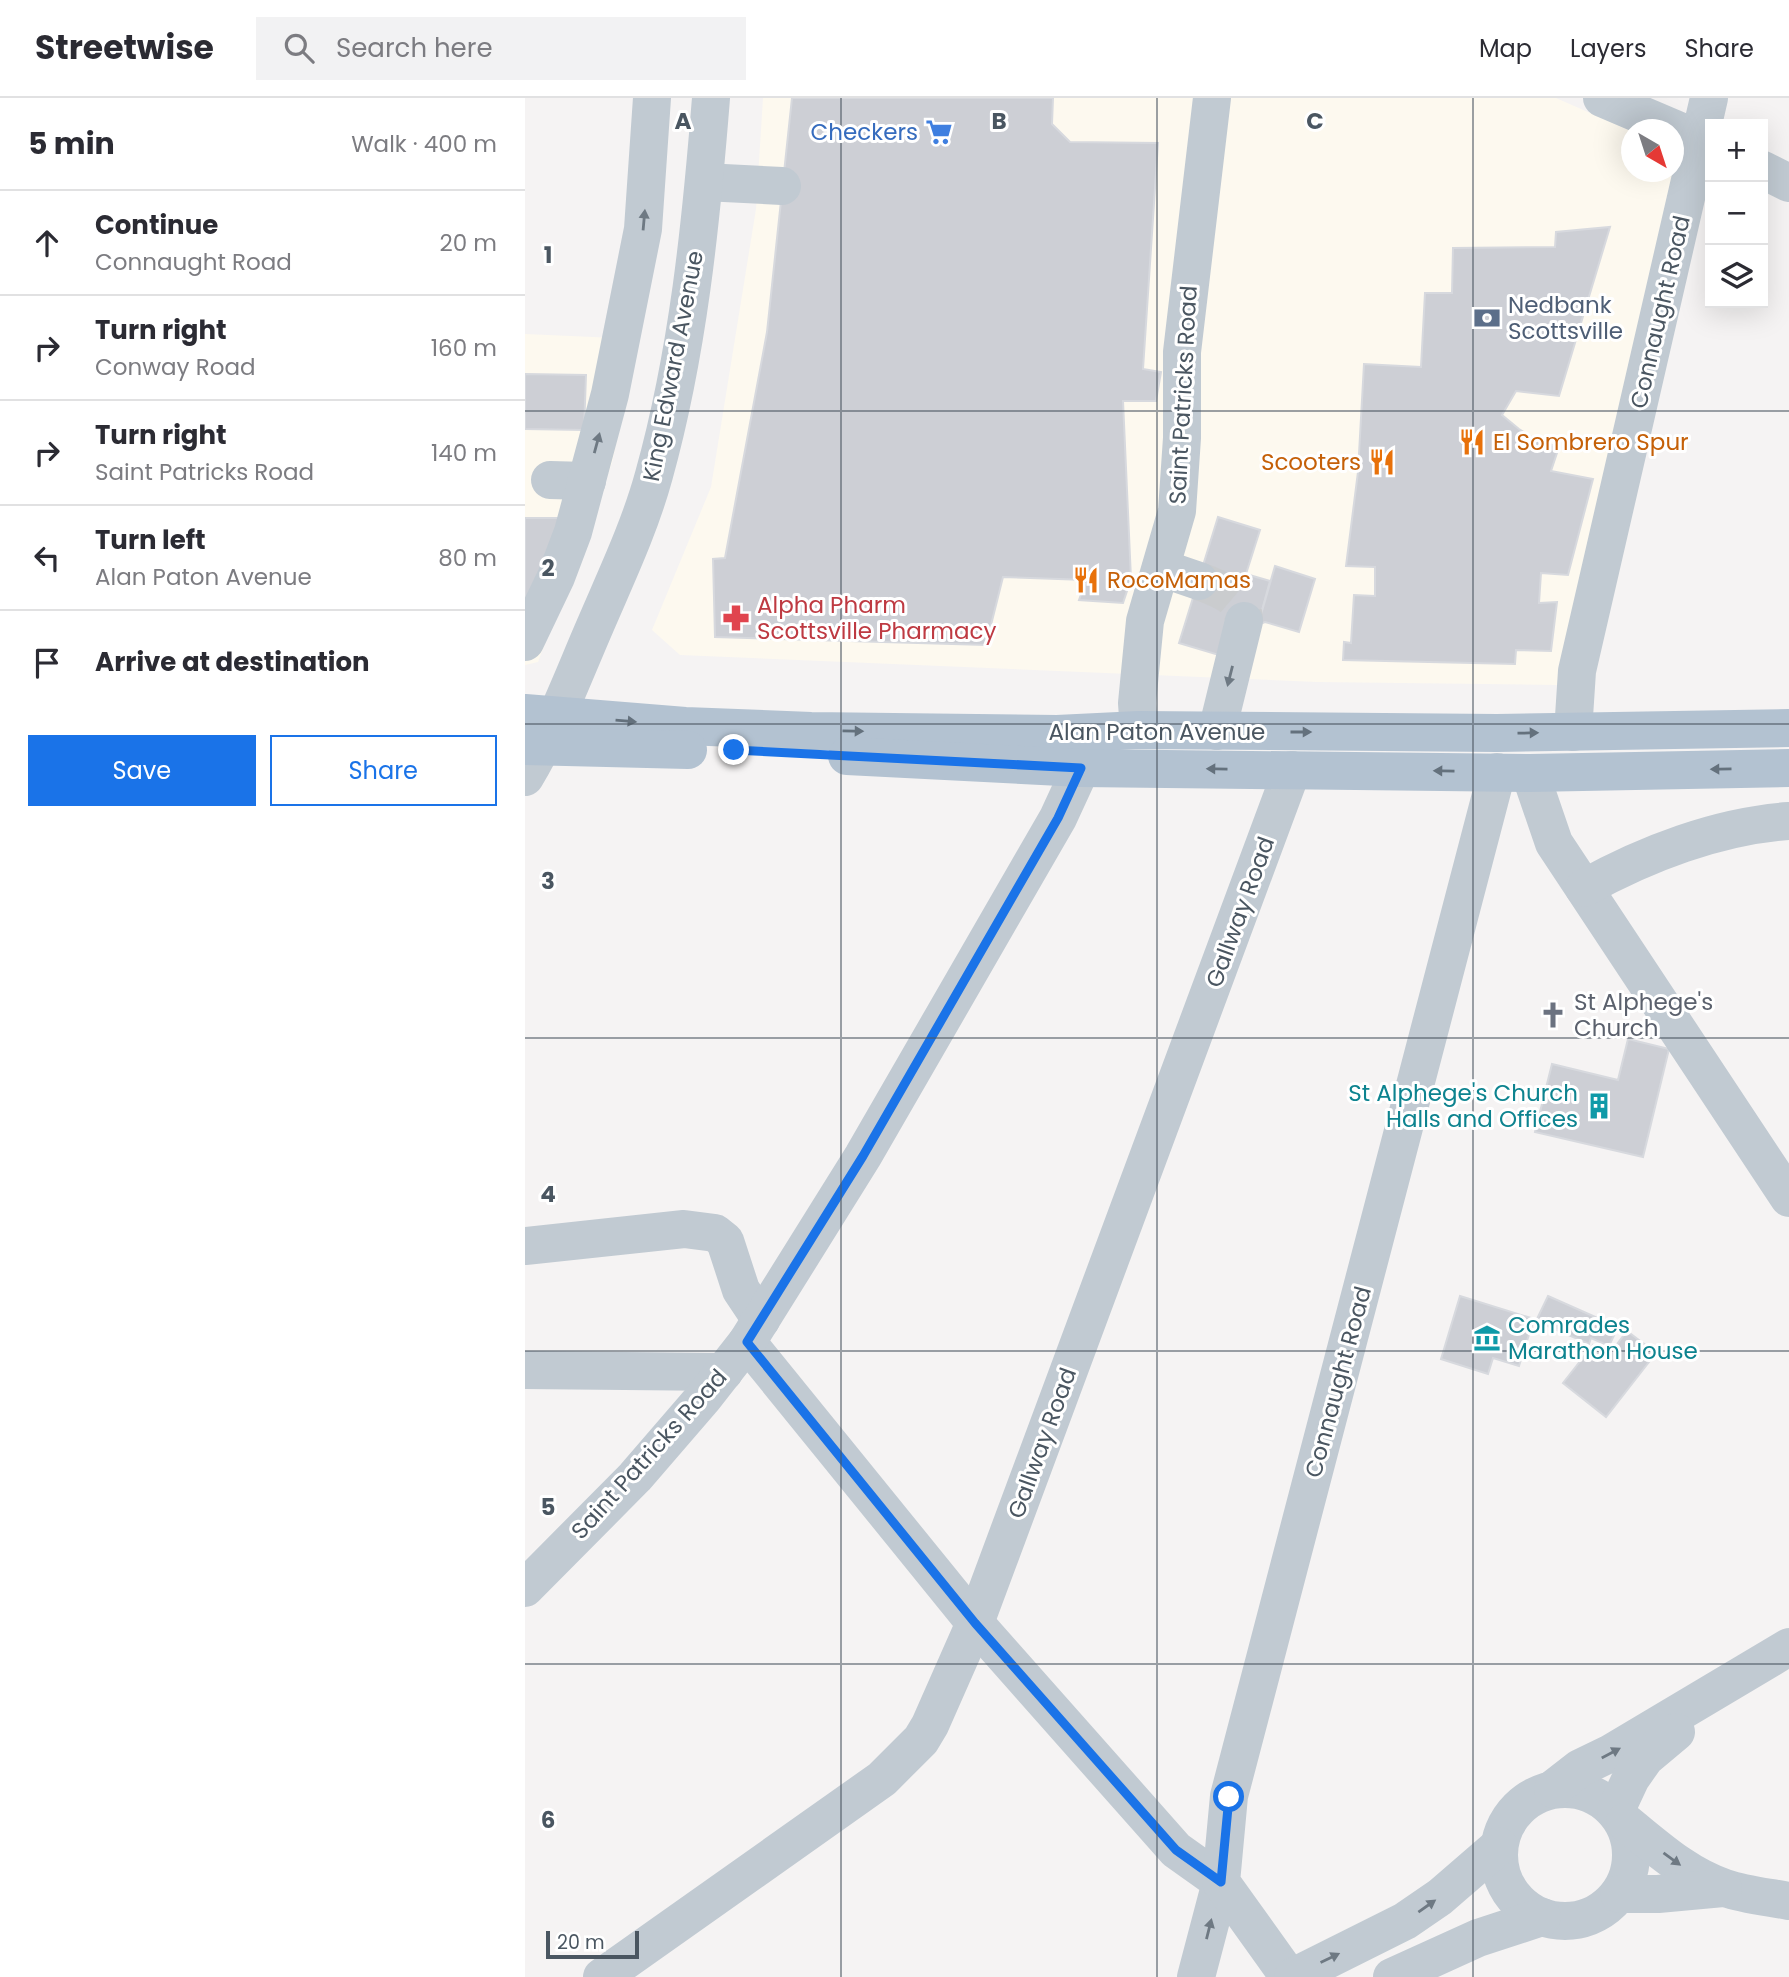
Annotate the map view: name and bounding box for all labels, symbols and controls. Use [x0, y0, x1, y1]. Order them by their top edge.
search box [256, 17, 746, 80]
text: Streetwise [35, 24, 214, 71]
icon: search [280, 29, 318, 67]
text: Search here [336, 30, 493, 66]
text: Map [1479, 32, 1532, 65]
text: Layers [1570, 32, 1646, 65]
text: Share [1684, 32, 1754, 65]
text: A [675, 105, 692, 137]
text: B [991, 105, 1007, 137]
text: C [1306, 105, 1324, 137]
place label: Checkers [811, 116, 918, 148]
supermarket icon: Checkers [924, 117, 954, 147]
north arrow [1621, 119, 1684, 182]
map controls [1705, 119, 1768, 308]
button: + [1705, 119, 1768, 182]
text: 5 min [28, 122, 115, 165]
text: Walk · 400 m [351, 128, 497, 160]
button: − [1705, 182, 1768, 245]
text: Continue [95, 207, 218, 243]
one-way arrow [639, 209, 650, 231]
street label: Connaught Road [1622, 213, 1698, 411]
icon: ahead [28, 224, 66, 262]
text: 20 m [439, 227, 497, 259]
text: 1 [544, 239, 552, 271]
button: layers [1705, 245, 1768, 308]
text: Connaught Road [95, 246, 292, 278]
street label: King Edward Avenue [635, 248, 711, 484]
street label: Saint Patricks Road [1161, 285, 1205, 505]
place label: Nedbank Scottsville [1508, 289, 1623, 347]
bank icon: Nedbank Scottsville [1472, 303, 1502, 333]
text: Turn right [95, 312, 227, 348]
icon: right [28, 329, 66, 367]
text: 160 m [431, 332, 497, 364]
text: Conway Road [95, 351, 256, 383]
text: Turn right [95, 417, 227, 453]
place label: El Sombrero Spur [1493, 426, 1689, 458]
restaurant icon: El Sombrero Spur [1457, 427, 1487, 457]
one-way arrow [592, 432, 603, 454]
icon: right [28, 434, 66, 472]
text: 140 m [431, 437, 497, 469]
place label: Scooters [1261, 446, 1361, 478]
restaurant icon: Scooters [1367, 447, 1397, 477]
text: Saint Patricks Road [95, 456, 314, 488]
text: Turn left [95, 522, 206, 558]
icon: left [28, 539, 66, 577]
text: 80 m [438, 542, 497, 574]
text: 2 [541, 552, 555, 584]
text: Alan Paton Avenue [95, 561, 312, 593]
place label: RocoMamas [1107, 564, 1251, 596]
restaurant icon: RocoMamas [1071, 565, 1101, 595]
place label: Alpha Pharm Scottsville Pharmacy [757, 589, 997, 647]
pharmacy icon: Alpha Pharm Scottsville Pharmacy [721, 603, 751, 633]
icon: arrive [28, 644, 66, 682]
text: Arrive at destination [95, 644, 370, 680]
one-way arrow [1224, 665, 1235, 687]
one-way arrow [615, 716, 637, 727]
street label: Alan Paton Avenue [1049, 716, 1265, 748]
one-way arrow [842, 725, 864, 737]
one-way arrow [1290, 726, 1312, 738]
one-way arrow [1517, 727, 1539, 738]
route end [718, 734, 749, 765]
button: Save [28, 735, 256, 806]
button: Share [270, 735, 497, 806]
one-way arrow [1206, 763, 1228, 775]
one-way arrow [1710, 764, 1732, 775]
one-way arrow [1433, 765, 1455, 777]
street label: Gallway Road [1198, 832, 1282, 992]
text: 3 [541, 865, 555, 897]
place label: St Alphege's Church [1574, 986, 1713, 1044]
church icon: St Alphege's Church [1538, 1000, 1568, 1030]
place label: St Alphege's Church Halls and Offices [1348, 1077, 1578, 1135]
building icon: St Alphege's Church Halls and Offices [1584, 1091, 1614, 1121]
text: 4 [540, 1178, 556, 1210]
street label: Connaught Road [1297, 1283, 1379, 1481]
place label: Comrades Marathon House [1508, 1309, 1698, 1367]
museum icon: Comrades Marathon House [1472, 1323, 1502, 1353]
street label: Saint Patricks Road [564, 1362, 734, 1546]
street label: Gallway Road [1000, 1363, 1084, 1523]
text: 5 [541, 1491, 555, 1523]
one-way arrow [1601, 1747, 1620, 1759]
route start [1213, 1781, 1244, 1812]
text: 6 [541, 1804, 555, 1836]
one-way arrow [1663, 1852, 1681, 1866]
one-way arrow [1418, 1899, 1436, 1913]
one-way arrow [1204, 1918, 1215, 1940]
scale bar [546, 1928, 639, 1960]
text: 20 m [557, 1929, 605, 1956]
one-way arrow [1320, 1953, 1340, 1964]

